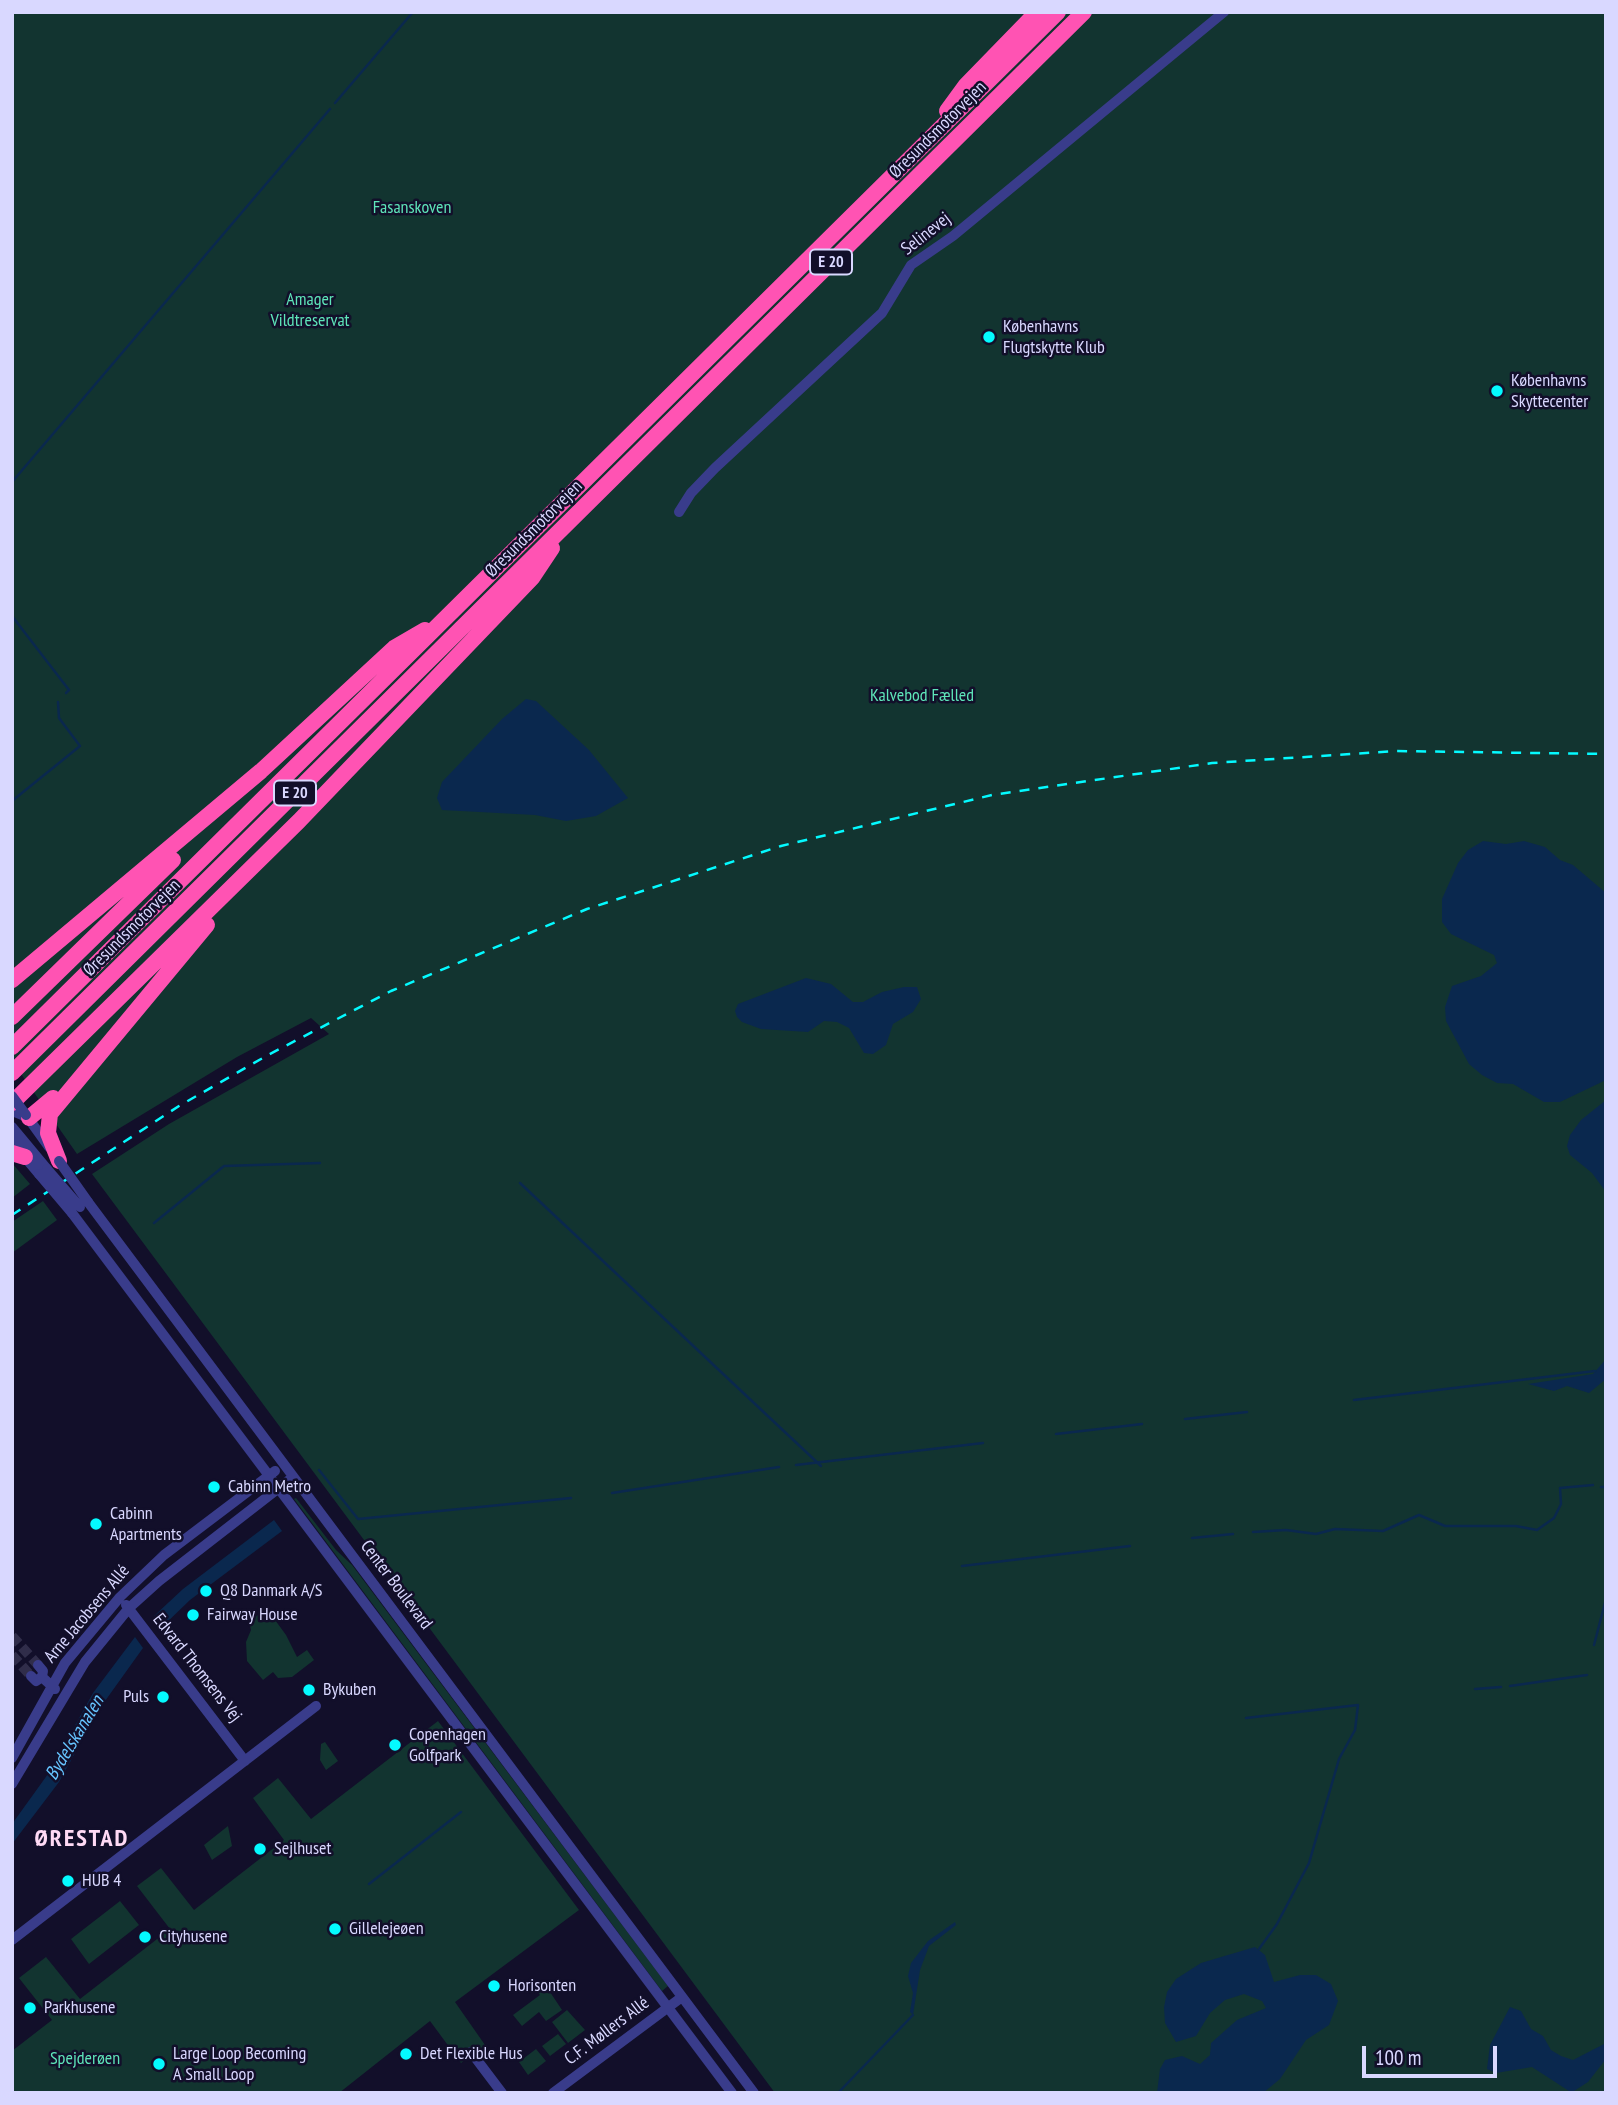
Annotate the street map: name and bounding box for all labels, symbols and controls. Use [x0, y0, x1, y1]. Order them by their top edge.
street label: Øresundsmotorvejen [885, 77, 991, 183]
park label: Fasanskoven [373, 197, 451, 219]
street label: Selinevej [897, 208, 955, 260]
road number: E 20 [810, 250, 852, 274]
park label: Amager Vildtreservat [270, 289, 350, 332]
place label: Københavns Flugtskytte Klub [1003, 316, 1105, 358]
marker: Københavns Flugtskytte Klub [981, 329, 997, 345]
place label: Københavns Skyttecenter [1511, 370, 1588, 412]
marker: Københavns Skyttecenter [1489, 383, 1505, 399]
street label: Øresundsmotorvejen [481, 476, 587, 582]
park label: Kalvebod Fælled [870, 685, 974, 707]
road number: E 20 [274, 780, 316, 806]
street label: Øresundsmotorvejen [79, 875, 185, 981]
place label: Cabinn Metro [228, 1476, 311, 1498]
marker: Cabinn Metro [206, 1479, 222, 1495]
place label: Cabinn Apartments [110, 1503, 182, 1546]
marker: Cabinn Apartments [88, 1516, 104, 1532]
street label: Center Boulevard [355, 1536, 437, 1634]
street label: Arne Jacobsens Allé [40, 1561, 134, 1667]
place label: Q8 Danmark A/S [220, 1580, 323, 1602]
marker: Q8 Danmark A/S [198, 1583, 214, 1599]
place label: Fairway House [207, 1604, 298, 1626]
marker: Fairway House [185, 1607, 201, 1623]
street label: Edvard Thomsens Vej [148, 1609, 246, 1727]
place label: Bykuben [323, 1679, 376, 1701]
marker: Bykuben [301, 1682, 317, 1698]
place label: Puls [123, 1686, 149, 1708]
marker: Puls [155, 1689, 171, 1705]
water label: Bydelskanalen [41, 1692, 109, 1784]
place label: Copenhagen Golfpark [409, 1724, 486, 1766]
marker: Copenhagen Golfpark [387, 1737, 403, 1753]
district label: ØRESTAD [35, 1825, 129, 1853]
place label: Sejlhuset [274, 1838, 331, 1860]
marker: Sejlhuset [252, 1841, 268, 1857]
place label: HUB 4 [82, 1870, 121, 1892]
marker: HUB 4 [60, 1873, 76, 1889]
place label: Gillelejeøen [349, 1918, 424, 1940]
marker: Gillelejeøen [327, 1921, 343, 1937]
place label: Cityhusene [159, 1926, 227, 1948]
marker: Cityhusene [137, 1929, 153, 1945]
place label: Horisonten [508, 1975, 576, 1997]
marker: Horisonten [486, 1978, 502, 1994]
street label: C.F. Møllers Allé [560, 1992, 654, 2070]
place label: Parkhusene [44, 1997, 115, 2019]
marker: Parkhusene [22, 2000, 38, 2016]
scale bar [1366, 2032, 1501, 2076]
place label: Large Loop Becoming A Small Loop [173, 2043, 306, 2086]
place label: Det Flexible Hus [420, 2043, 523, 2065]
text: 100 m [1375, 2044, 1421, 2071]
marker: Det Flexible Hus [398, 2046, 414, 2062]
park label: Spejderøen [50, 2048, 120, 2070]
marker: Large Loop Becoming A Small Loop [151, 2056, 167, 2072]

